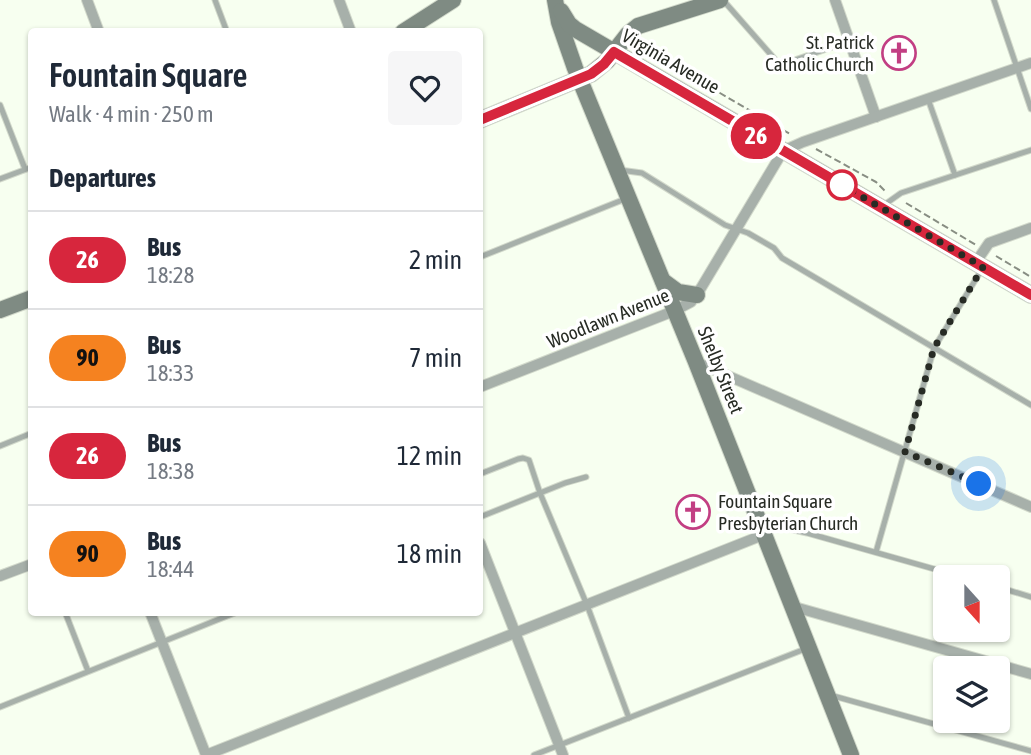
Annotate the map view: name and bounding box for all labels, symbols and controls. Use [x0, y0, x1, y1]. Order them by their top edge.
street label: Virginia Avenue [618, 24, 724, 98]
place label: St. Patrick Catholic Church [765, 31, 875, 75]
church icon: St. Patrick Catholic Church [880, 34, 918, 72]
button: heart [388, 51, 462, 125]
text: Fountain Square [49, 56, 248, 94]
text: Walk · 4 min · 250 m [49, 101, 213, 127]
line badge: 26 [724, 113, 788, 159]
text: 26 [745, 122, 767, 149]
text: Departures [49, 163, 156, 193]
unlabelled marker [827, 170, 857, 200]
text: Bus [147, 232, 181, 262]
text: 2 min [409, 245, 462, 275]
text: 26 [76, 246, 99, 273]
text: 18:28 [147, 262, 194, 288]
street label: Woodlawn Avenue [544, 284, 672, 352]
street label: Shelby Street [694, 323, 748, 417]
text: Bus [147, 330, 181, 360]
text: 7 min [409, 343, 462, 373]
text: 90 [76, 344, 99, 371]
text: 18:33 [147, 360, 194, 386]
text: Bus [147, 428, 181, 458]
text: 12 min [397, 441, 462, 471]
text: 26 [76, 442, 99, 469]
text: 18:38 [147, 458, 194, 484]
your location [961, 466, 996, 501]
place label: Fountain Square Presbyterian Church [718, 490, 858, 534]
church icon: Fountain Square Presbyterian Church [674, 493, 712, 531]
text: Bus [147, 526, 181, 556]
text: 18 min [397, 539, 462, 569]
text: 90 [76, 540, 99, 567]
text: 18:44 [147, 556, 194, 582]
north arrow [933, 565, 1010, 642]
map controls [933, 565, 1010, 733]
button: layers [933, 656, 1010, 733]

